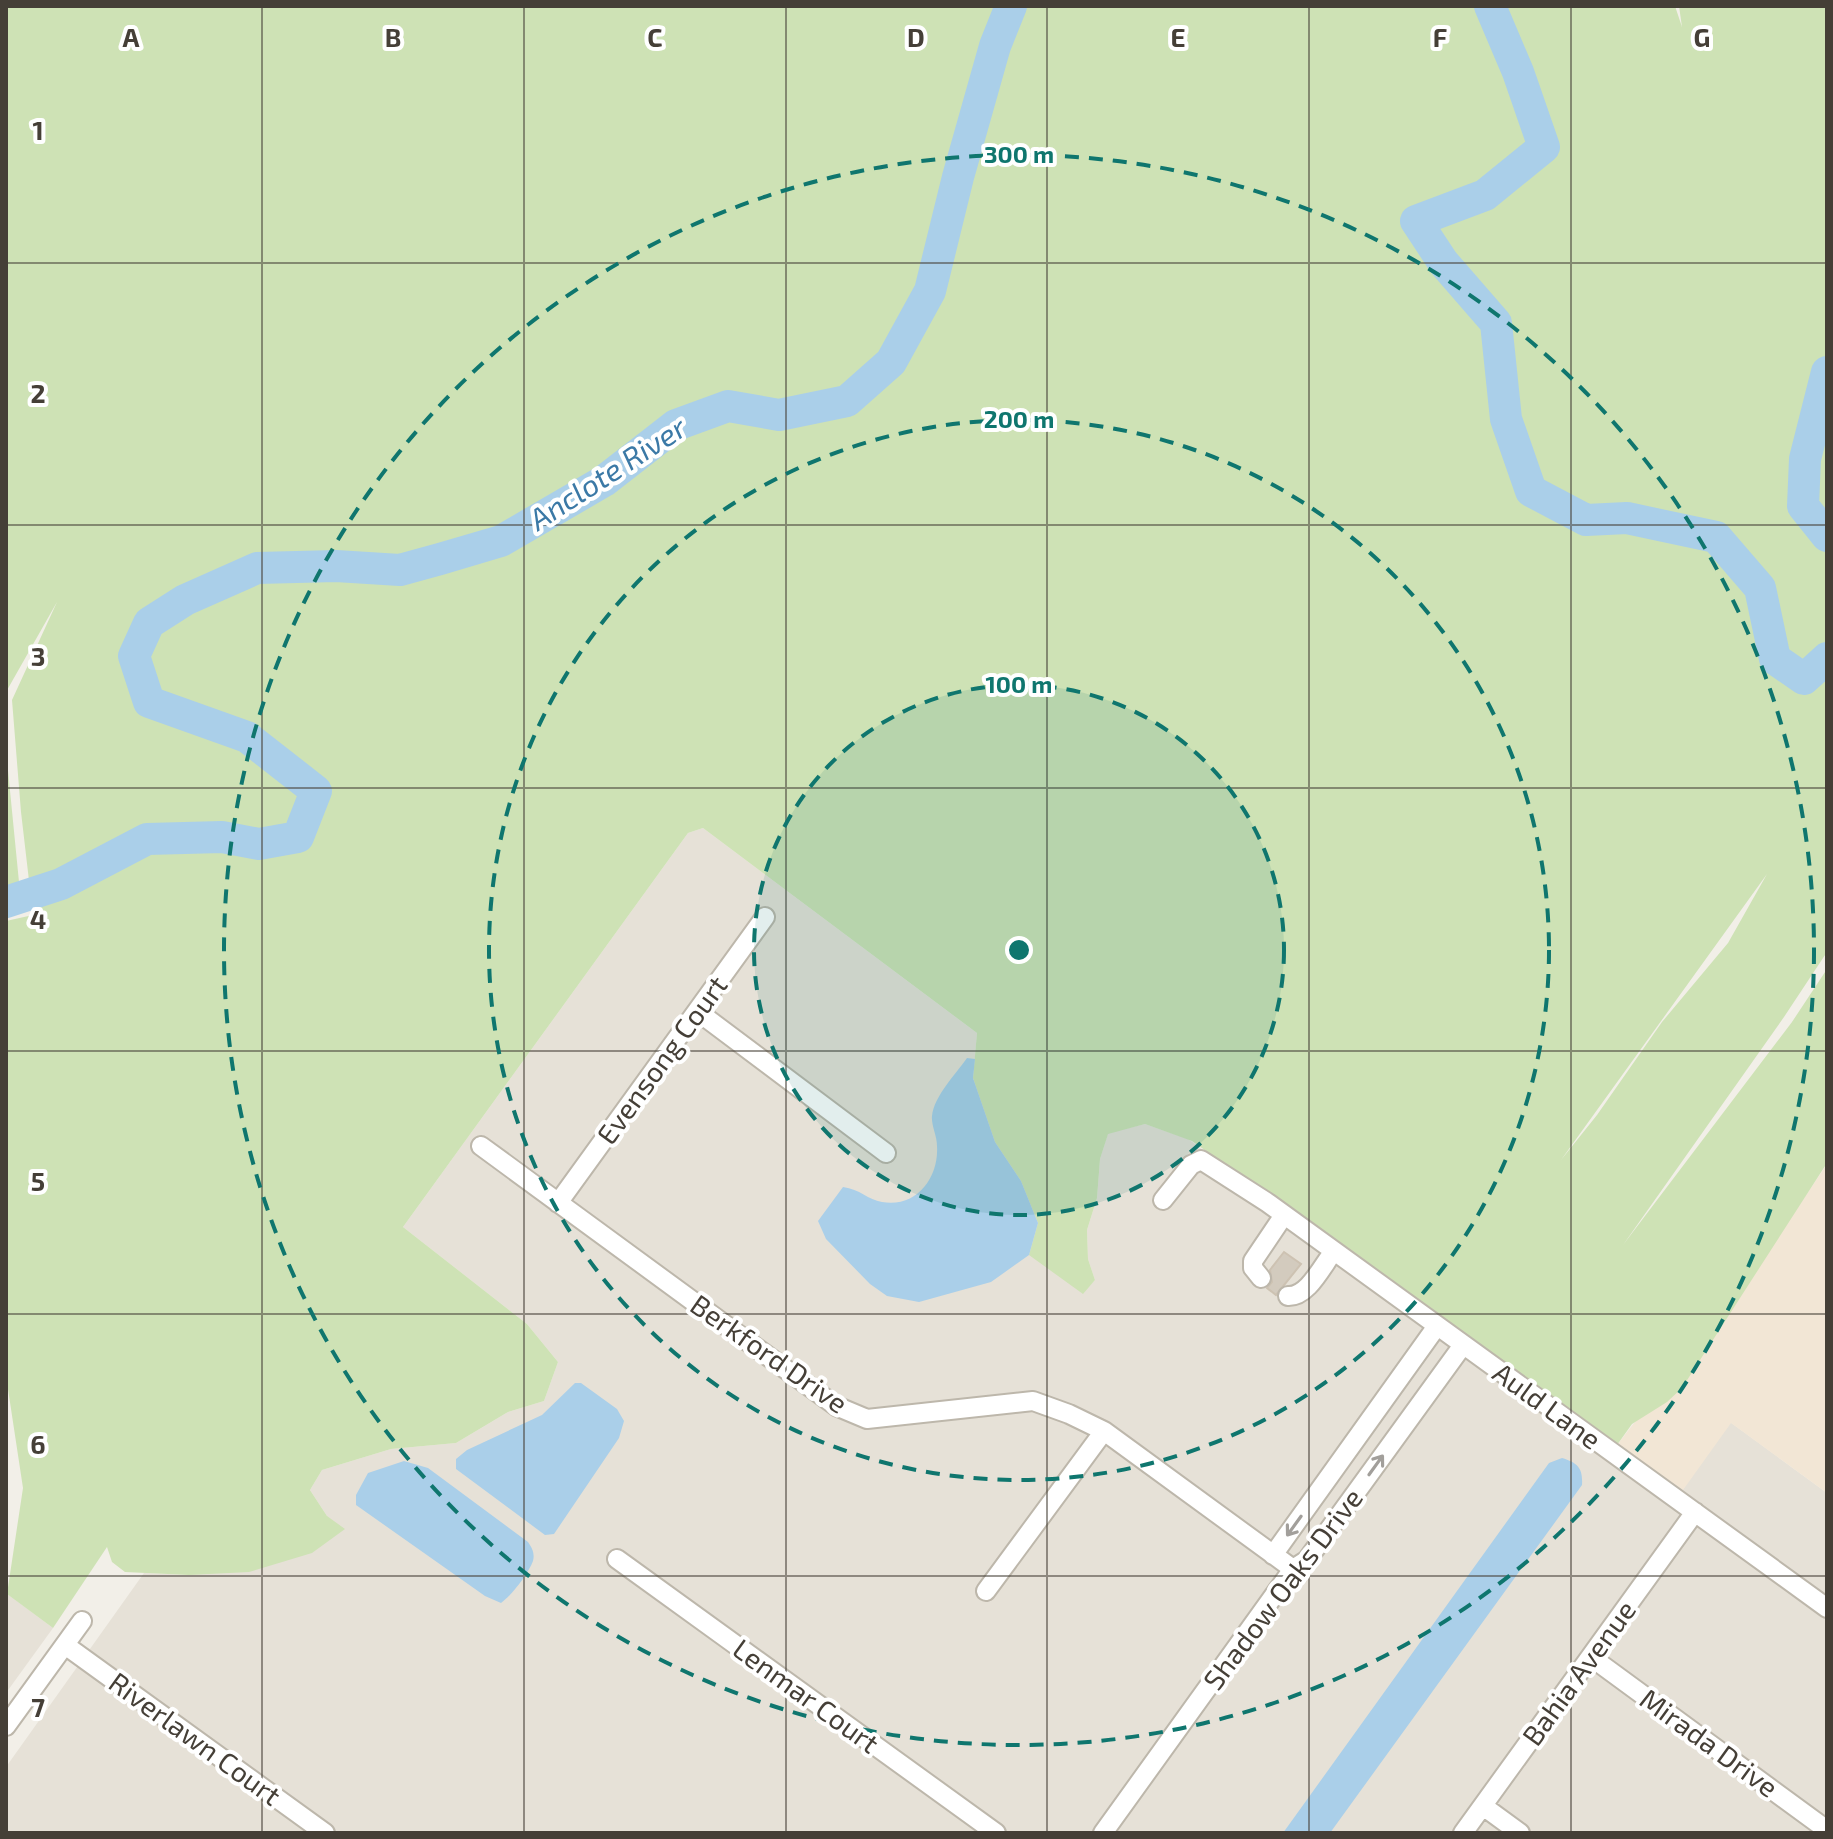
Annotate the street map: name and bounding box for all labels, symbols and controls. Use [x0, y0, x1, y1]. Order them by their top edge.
text: A [123, 21, 140, 52]
text: B [385, 21, 401, 52]
text: C [647, 21, 663, 52]
text: D [907, 21, 925, 52]
text: E [1170, 21, 1186, 52]
text: F [1433, 21, 1447, 52]
text: G [1694, 21, 1710, 52]
text: 1 [32, 114, 44, 145]
text: 300 m [984, 139, 1054, 168]
text: 2 [30, 377, 46, 408]
text: 200 m [984, 404, 1054, 433]
water label: Anclote River [521, 408, 693, 537]
text: 3 [31, 640, 45, 671]
text: 100 m [986, 669, 1052, 698]
text: 4 [30, 903, 46, 934]
centre of rings [1005, 936, 1033, 964]
street label: Evensong Court [589, 969, 734, 1150]
text: 5 [31, 1165, 45, 1196]
street label: Berkford Drive [684, 1287, 855, 1420]
street label: Auld Lane [1487, 1355, 1608, 1456]
text: 6 [30, 1428, 46, 1459]
one-way arrow [1367, 1455, 1384, 1477]
street label: Shadow Oaks Drive [1195, 1481, 1369, 1696]
one-way arrow [1286, 1515, 1303, 1536]
street label: Bahia Avenue [1514, 1593, 1642, 1751]
street label: Lenmar Court [727, 1631, 886, 1760]
street label: Riverlawn Court [103, 1664, 288, 1812]
street label: Mirada Drive [1634, 1681, 1785, 1804]
text: 7 [31, 1691, 45, 1722]

